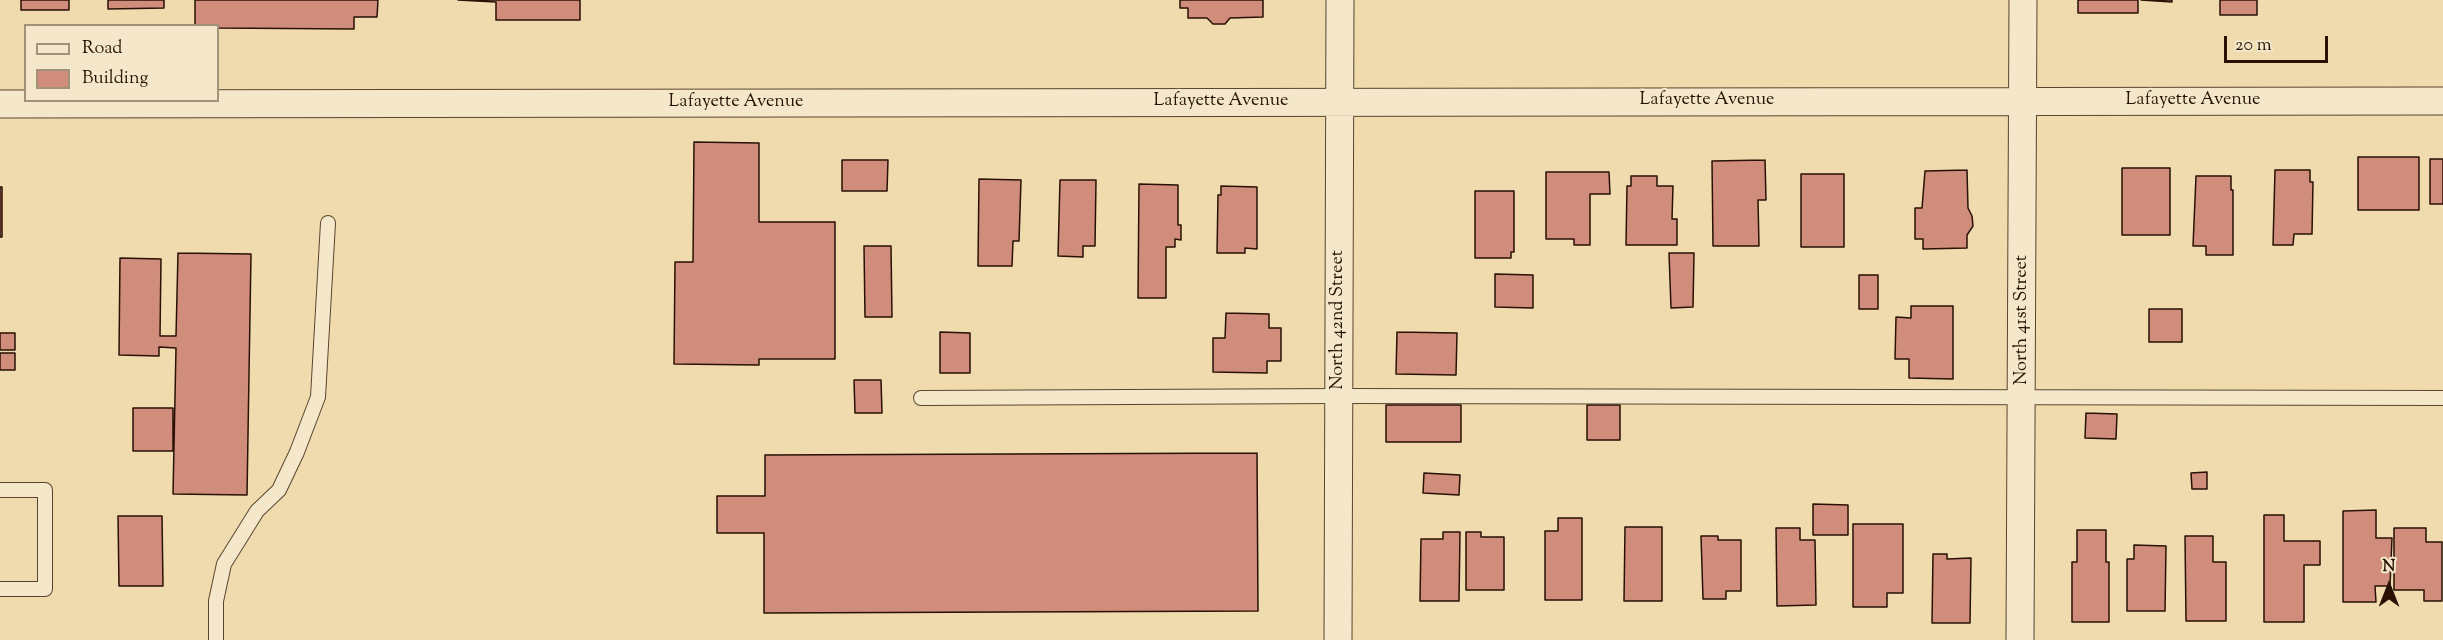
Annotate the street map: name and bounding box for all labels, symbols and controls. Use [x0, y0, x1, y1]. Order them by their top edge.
legend [24, 24, 219, 102]
scale bar [2227, 24, 2330, 62]
text: 20 m [2235, 33, 2272, 59]
text: Road [82, 36, 122, 62]
text: Building [82, 66, 148, 92]
street label: Lafayette Avenue [1640, 90, 1774, 112]
street label: Lafayette Avenue [2126, 90, 2260, 112]
street label: Lafayette Avenue [1154, 91, 1288, 113]
street label: Lafayette Avenue [669, 92, 803, 114]
street label: North 42nd Street [1328, 250, 1350, 390]
street label: North 41st Street [2012, 255, 2034, 385]
north arrow [2359, 556, 2419, 616]
text: N [2383, 556, 2395, 579]

